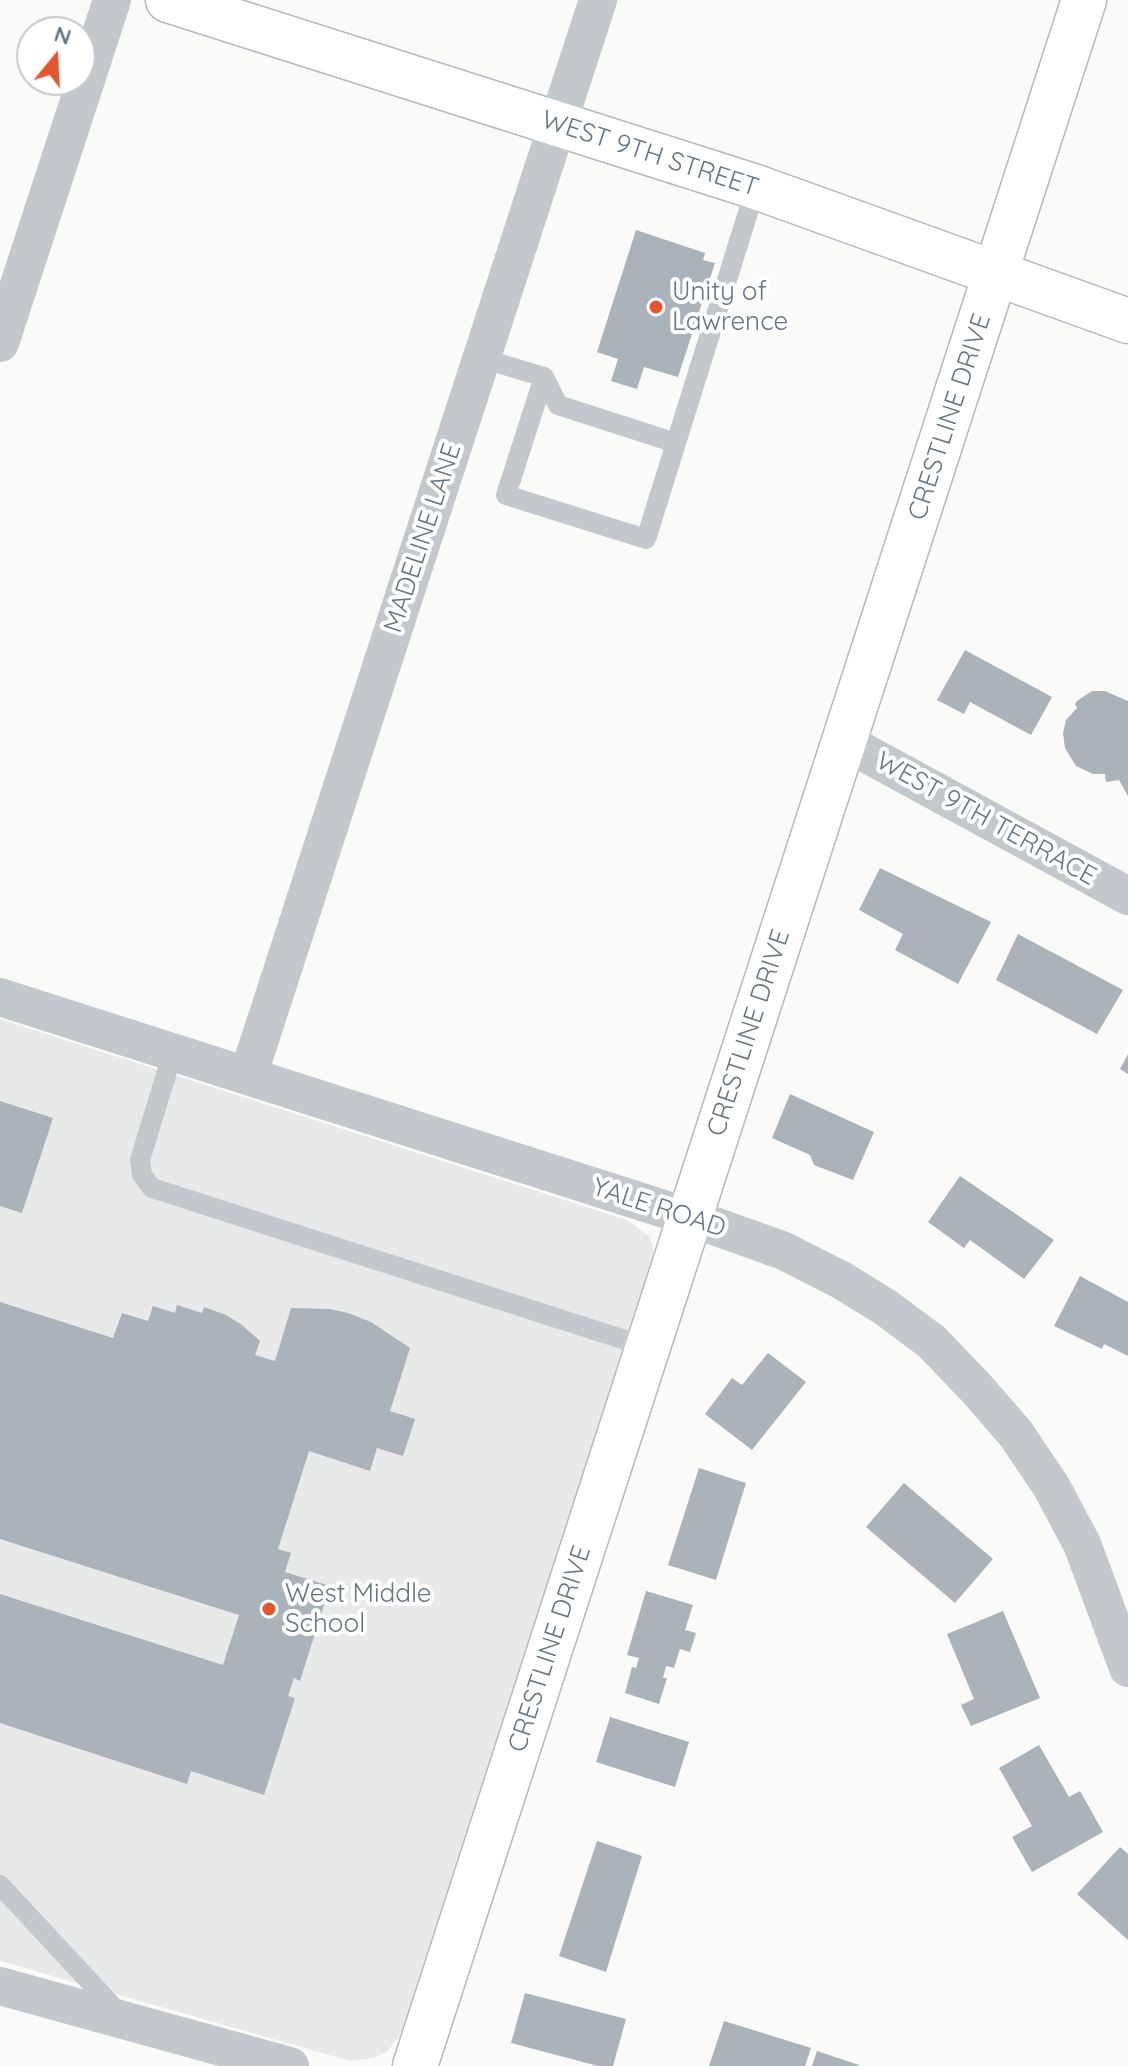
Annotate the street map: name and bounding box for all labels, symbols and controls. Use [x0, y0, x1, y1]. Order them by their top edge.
north arrow [16, 16, 96, 96]
text: N [51, 19, 75, 51]
street label: WEST 9TH STREET [538, 104, 762, 204]
place label: Unity of Lawrence [672, 276, 788, 338]
marker: Unity of Lawrence [647, 298, 665, 316]
street label: CRESTLINE DRIVE [902, 310, 998, 524]
street label: MADELINE LANE [378, 439, 468, 637]
street label: WEST 9TH TERRACE [870, 745, 1102, 893]
street label: CRESTLINE DRIVE [701, 926, 797, 1140]
street label: YALE ROAD [588, 1172, 730, 1244]
street label: CRESTLINE DRIVE [502, 1542, 598, 1756]
place label: West Middle School [285, 1578, 432, 1640]
marker: West Middle School [260, 1600, 278, 1618]

